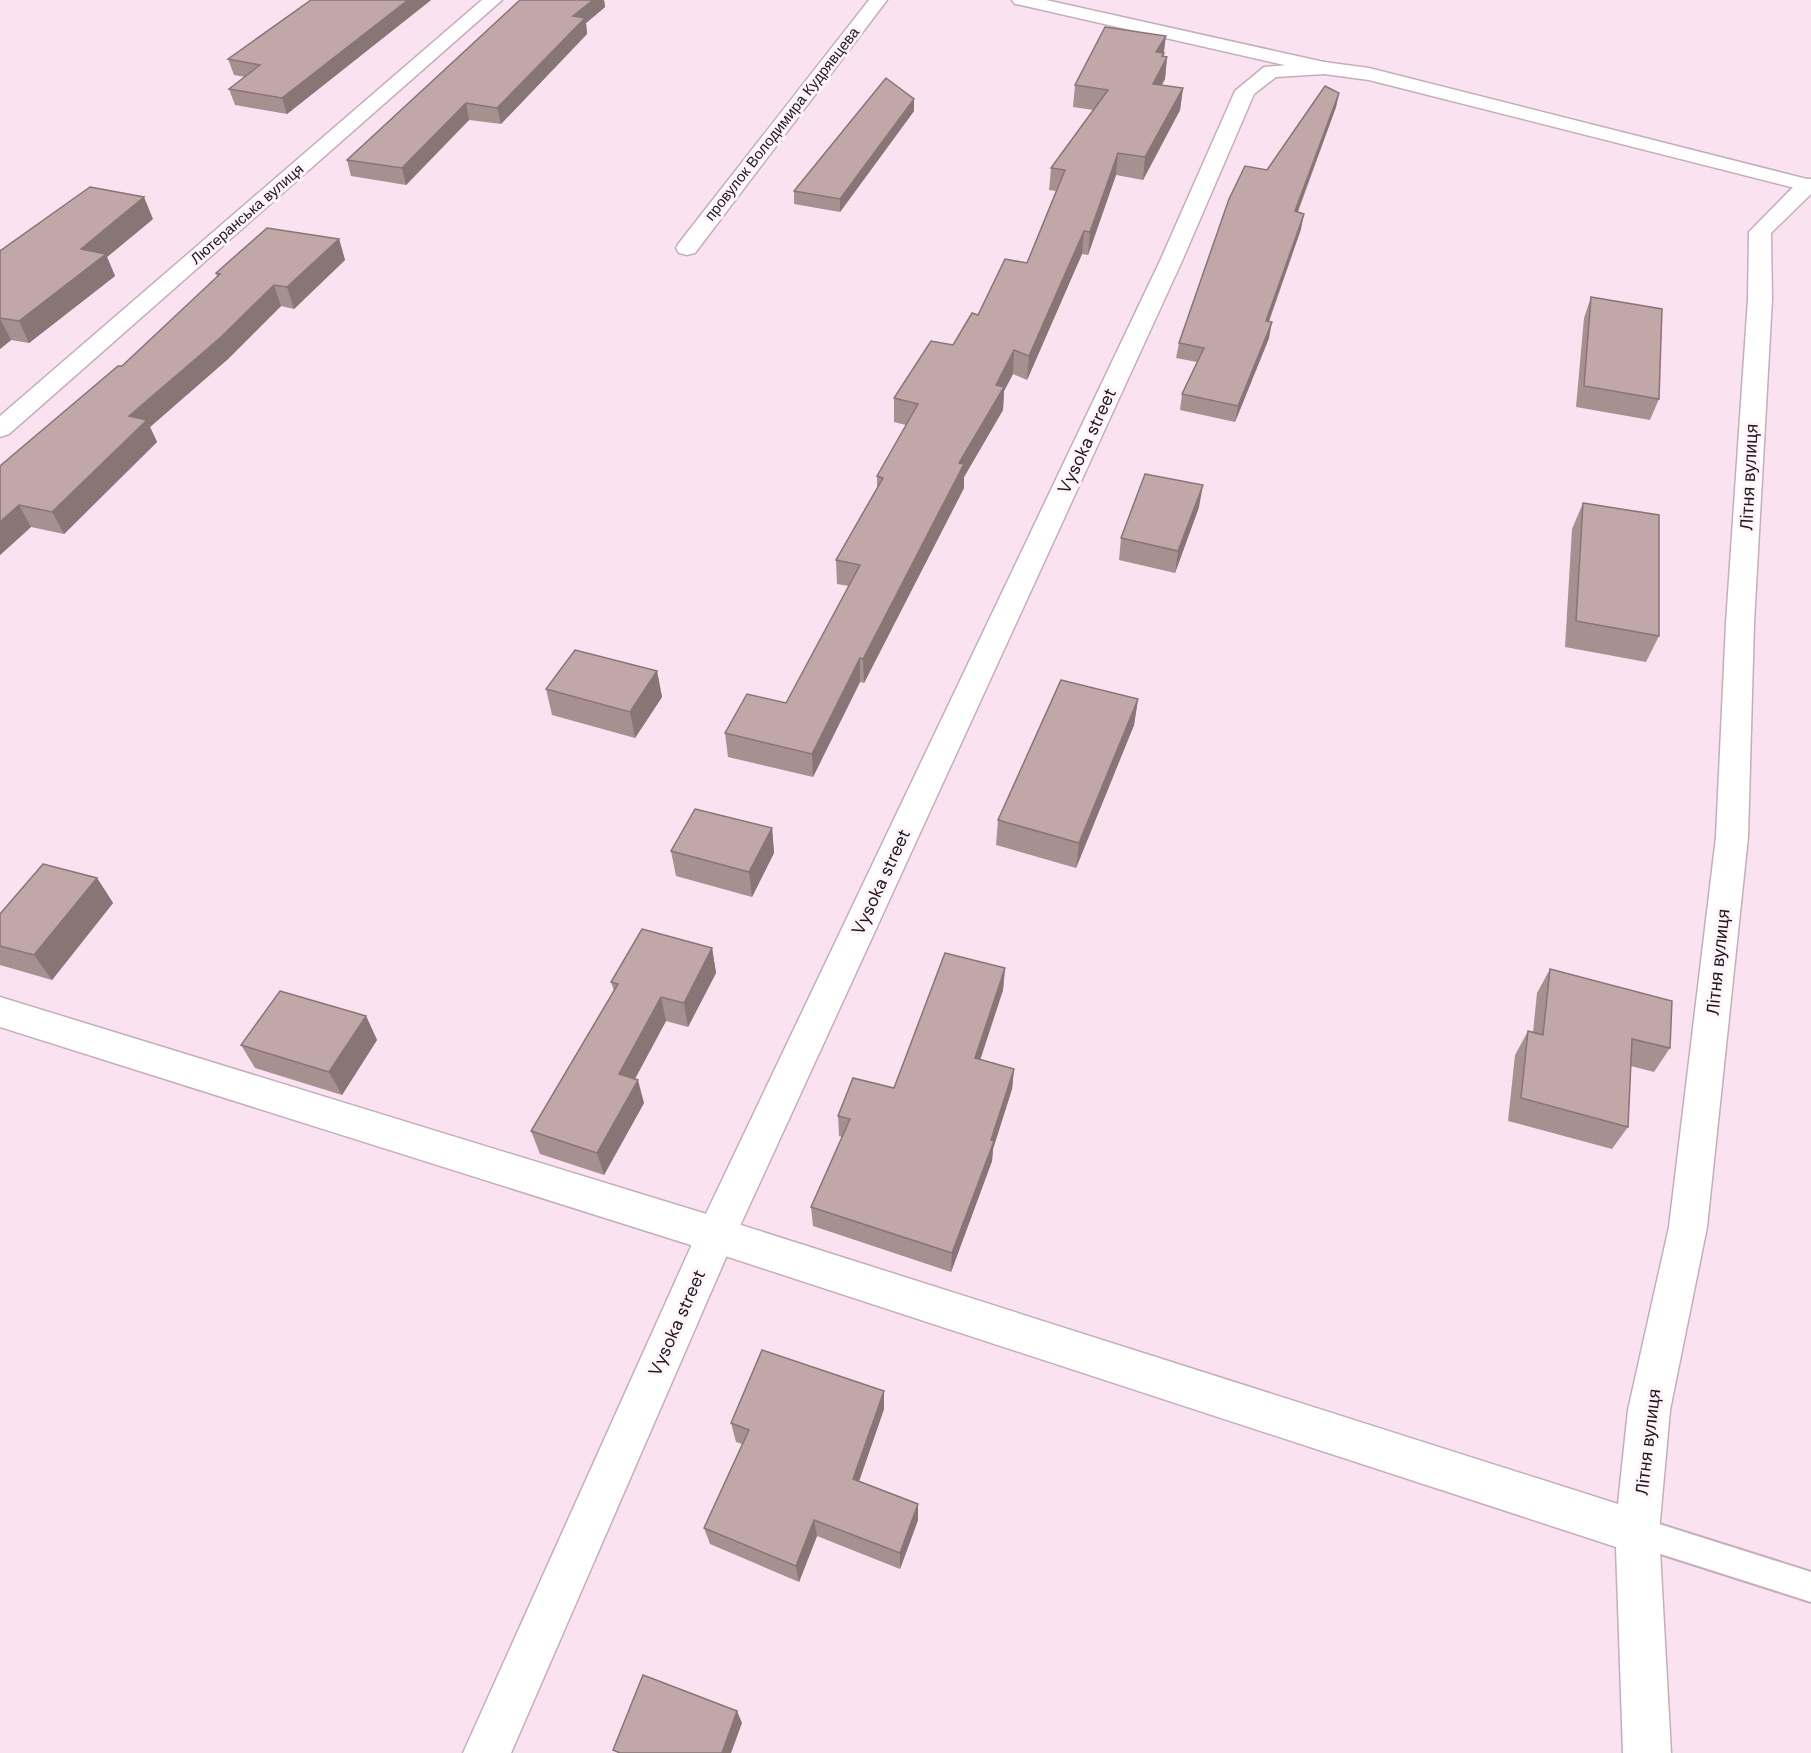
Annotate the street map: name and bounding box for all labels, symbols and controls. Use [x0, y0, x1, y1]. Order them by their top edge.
street label: провулок Володимира Кудрявцева [700, 23, 864, 225]
street label: Лютеранська вулиця [186, 159, 308, 269]
street label: Vysoka street [1052, 384, 1122, 498]
street label: Літня вулиця [1734, 423, 1764, 531]
street label: Vysoka street [846, 825, 916, 939]
street label: Літня вулиця [1700, 908, 1736, 1016]
street label: Vysoka street [643, 1266, 711, 1380]
street label: Літня вулиця [1630, 1387, 1666, 1497]

